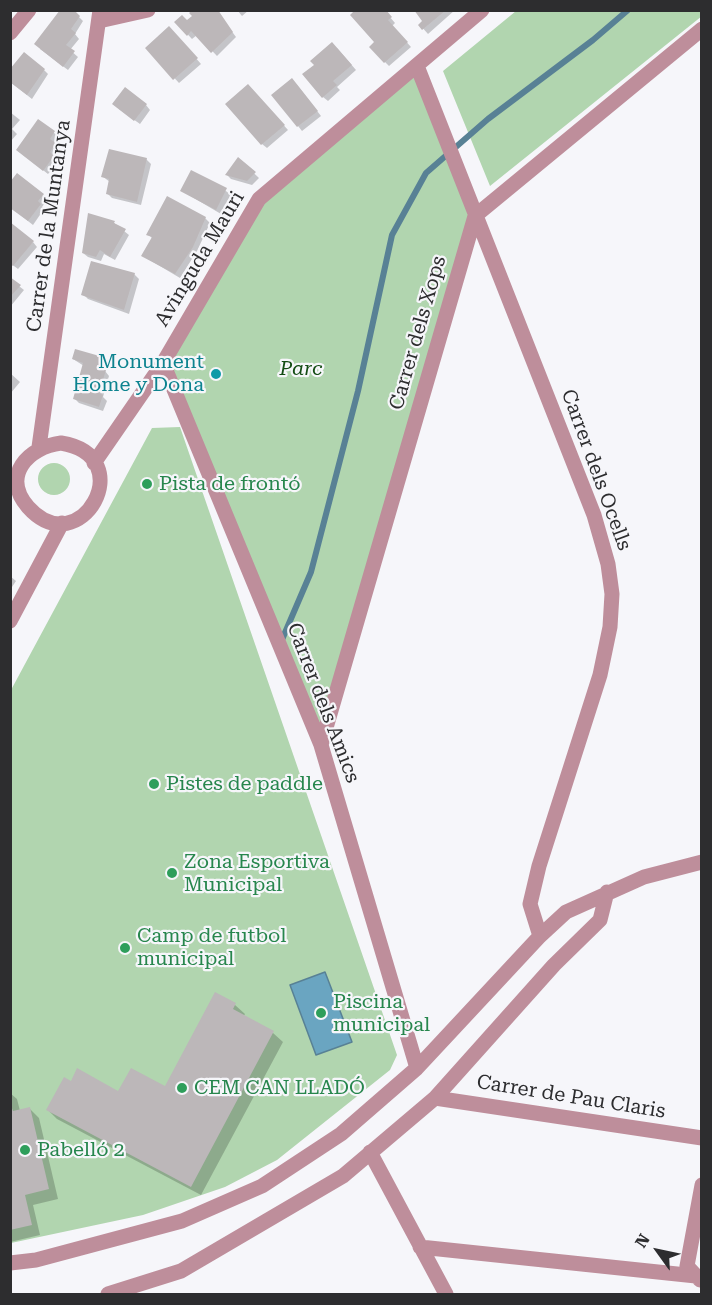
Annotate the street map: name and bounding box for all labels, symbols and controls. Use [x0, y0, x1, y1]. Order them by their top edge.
street label: Carrer de la Muntanya [22, 118, 76, 334]
street label: Avinguda Mauri [150, 187, 250, 331]
street label: Carrer dels Xops [385, 253, 451, 413]
place label: Monument Home y Dona [73, 350, 204, 397]
park label: Parc [279, 357, 323, 381]
marker: Monument Home y Dona [209, 367, 223, 381]
street label: Carrer dels Ocells [556, 386, 636, 554]
place label: Pista de frontó [159, 472, 300, 496]
marker: Pista de frontó [140, 477, 154, 491]
street label: Carrer dels Amics [281, 620, 365, 786]
place label: Pistes de paddle [166, 772, 323, 796]
marker: Pistes de paddle [147, 777, 161, 791]
place label: Zona Esportiva Municipal [184, 850, 330, 897]
marker: Zona Esportiva Municipal [165, 866, 179, 880]
place label: Camp de futbol municipal [137, 924, 287, 971]
marker: Camp de futbol municipal [118, 941, 132, 955]
place label: Piscina municipal [333, 990, 430, 1037]
marker: Piscina municipal [314, 1006, 328, 1020]
street label: Carrer de Pau Claris [475, 1070, 667, 1124]
place label: CEM CAN LLADÓ [194, 1076, 365, 1100]
marker: CEM CAN LLADÓ [175, 1081, 189, 1095]
place label: Pabelló 2 [37, 1138, 125, 1162]
marker: Pabelló 2 [18, 1143, 32, 1157]
north arrow [628, 1221, 688, 1281]
text: N [631, 1231, 654, 1251]

